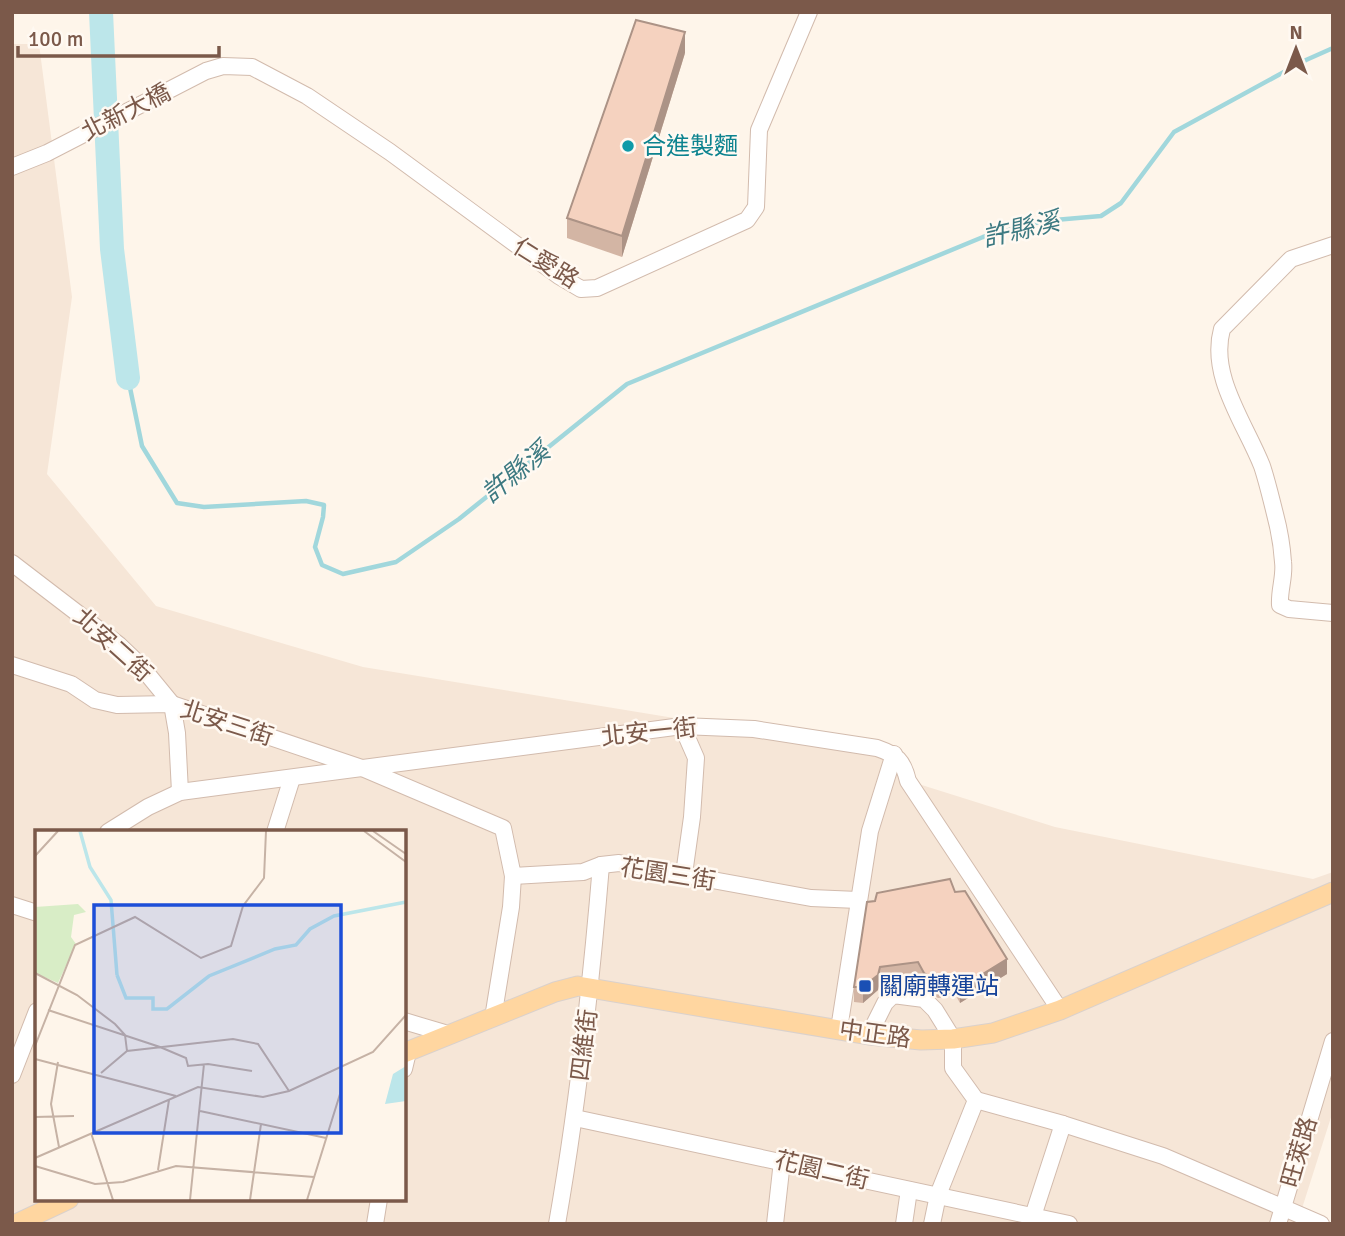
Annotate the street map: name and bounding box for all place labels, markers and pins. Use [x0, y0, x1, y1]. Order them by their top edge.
place label: 合進製麵 [642, 131, 738, 161]
marker: 合進製麵 [620, 138, 636, 154]
place label: 關廟轉運站 [879, 971, 999, 1001]
marker: 關廟轉運站 [857, 978, 873, 994]

